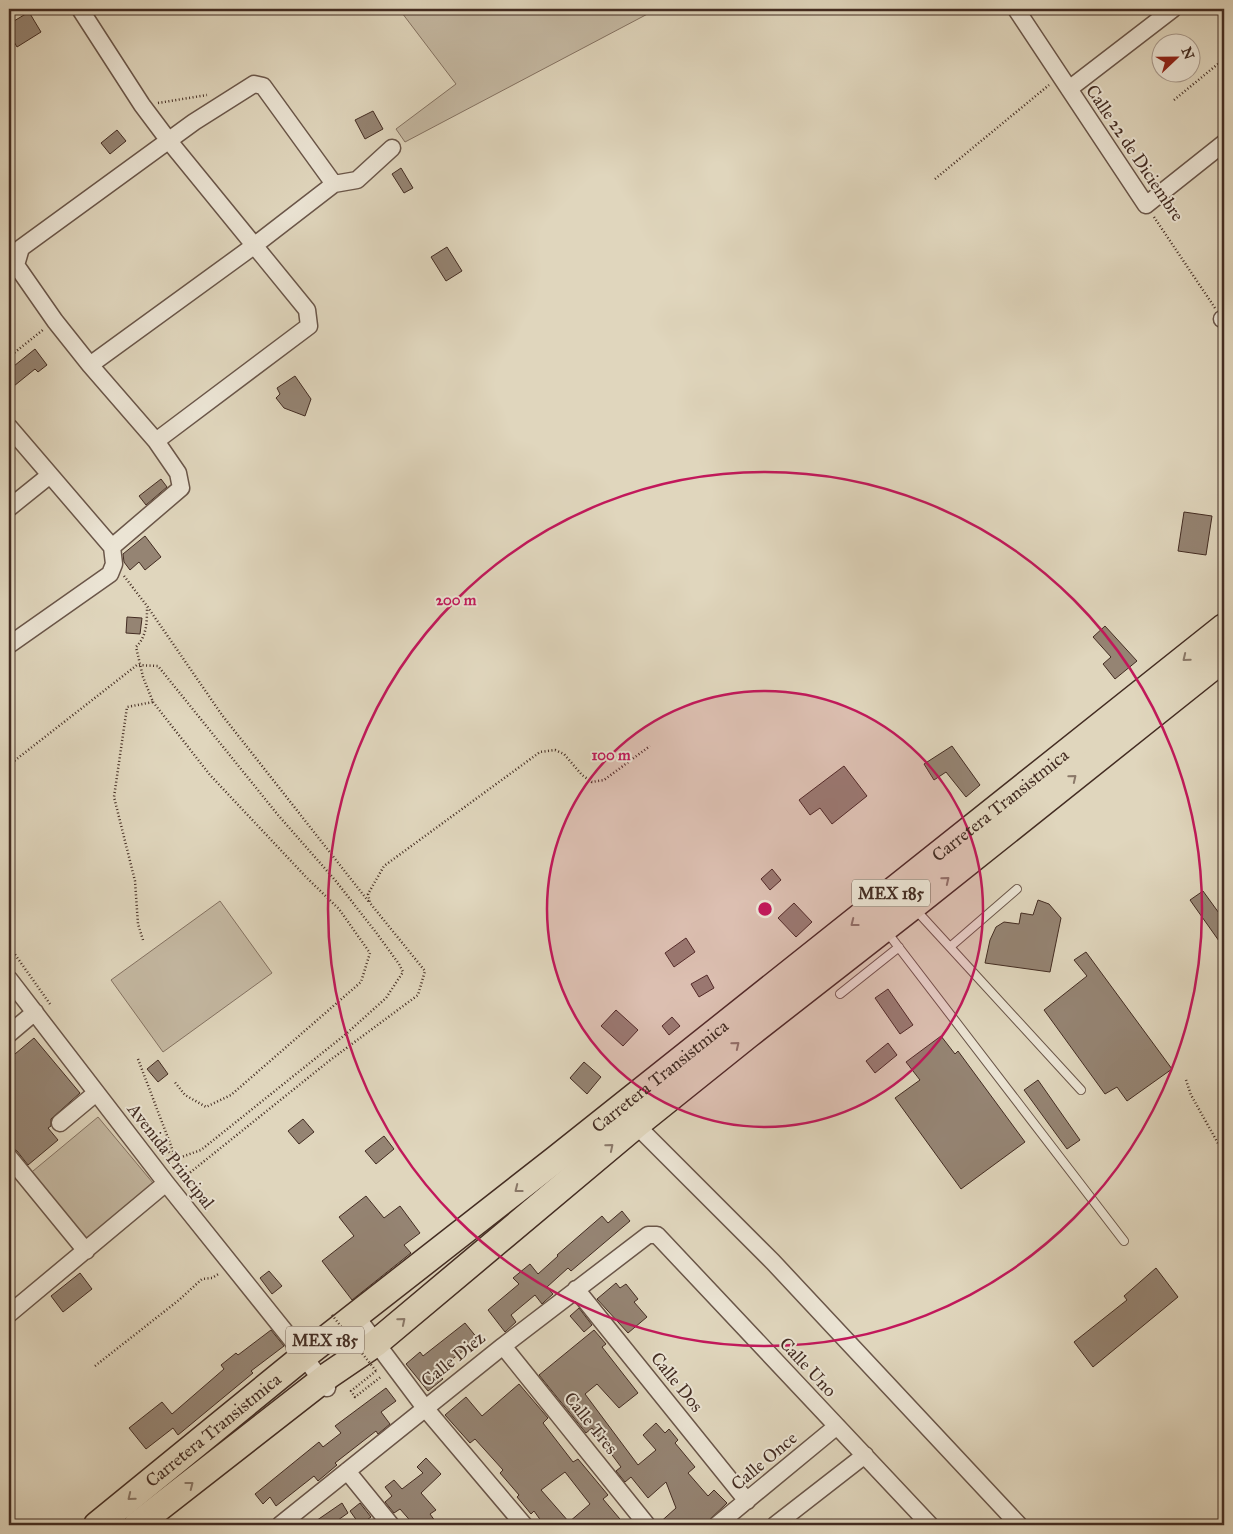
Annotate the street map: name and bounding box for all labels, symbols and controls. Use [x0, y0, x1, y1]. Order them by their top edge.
north arrow [1150, 32, 1200, 82]
text: N [1177, 45, 1198, 62]
street label: Calle 22 de Diciembre [1081, 81, 1189, 225]
text: 200 m [436, 591, 477, 609]
one-way arrow [1183, 652, 1192, 660]
street label: Carretera Transistmica [927, 744, 1073, 866]
text: 100 m [591, 746, 631, 764]
one-way arrow [1068, 775, 1077, 784]
one-way arrow [941, 876, 950, 885]
road number: MEX 185 [852, 880, 930, 906]
centre of rings [756, 900, 774, 918]
one-way arrow [851, 917, 860, 925]
street label: Carretera Transistmica [587, 1015, 733, 1137]
one-way arrow [730, 1041, 739, 1050]
street label: Avenida Principal [122, 1098, 219, 1213]
one-way arrow [604, 1144, 613, 1153]
one-way arrow [515, 1183, 524, 1191]
one-way arrow [396, 1318, 405, 1327]
road number: MEX 185 [286, 1326, 364, 1354]
street label: Calle Diez [417, 1327, 489, 1391]
street label: Calle Uno [775, 1333, 841, 1401]
street label: Calle Dos [646, 1348, 708, 1416]
street label: Carretera Transistmica [141, 1368, 286, 1492]
street label: Calle Tres [559, 1388, 623, 1458]
street label: Calle Once [726, 1427, 802, 1495]
one-way arrow [184, 1482, 193, 1490]
one-way arrow [128, 1492, 137, 1500]

